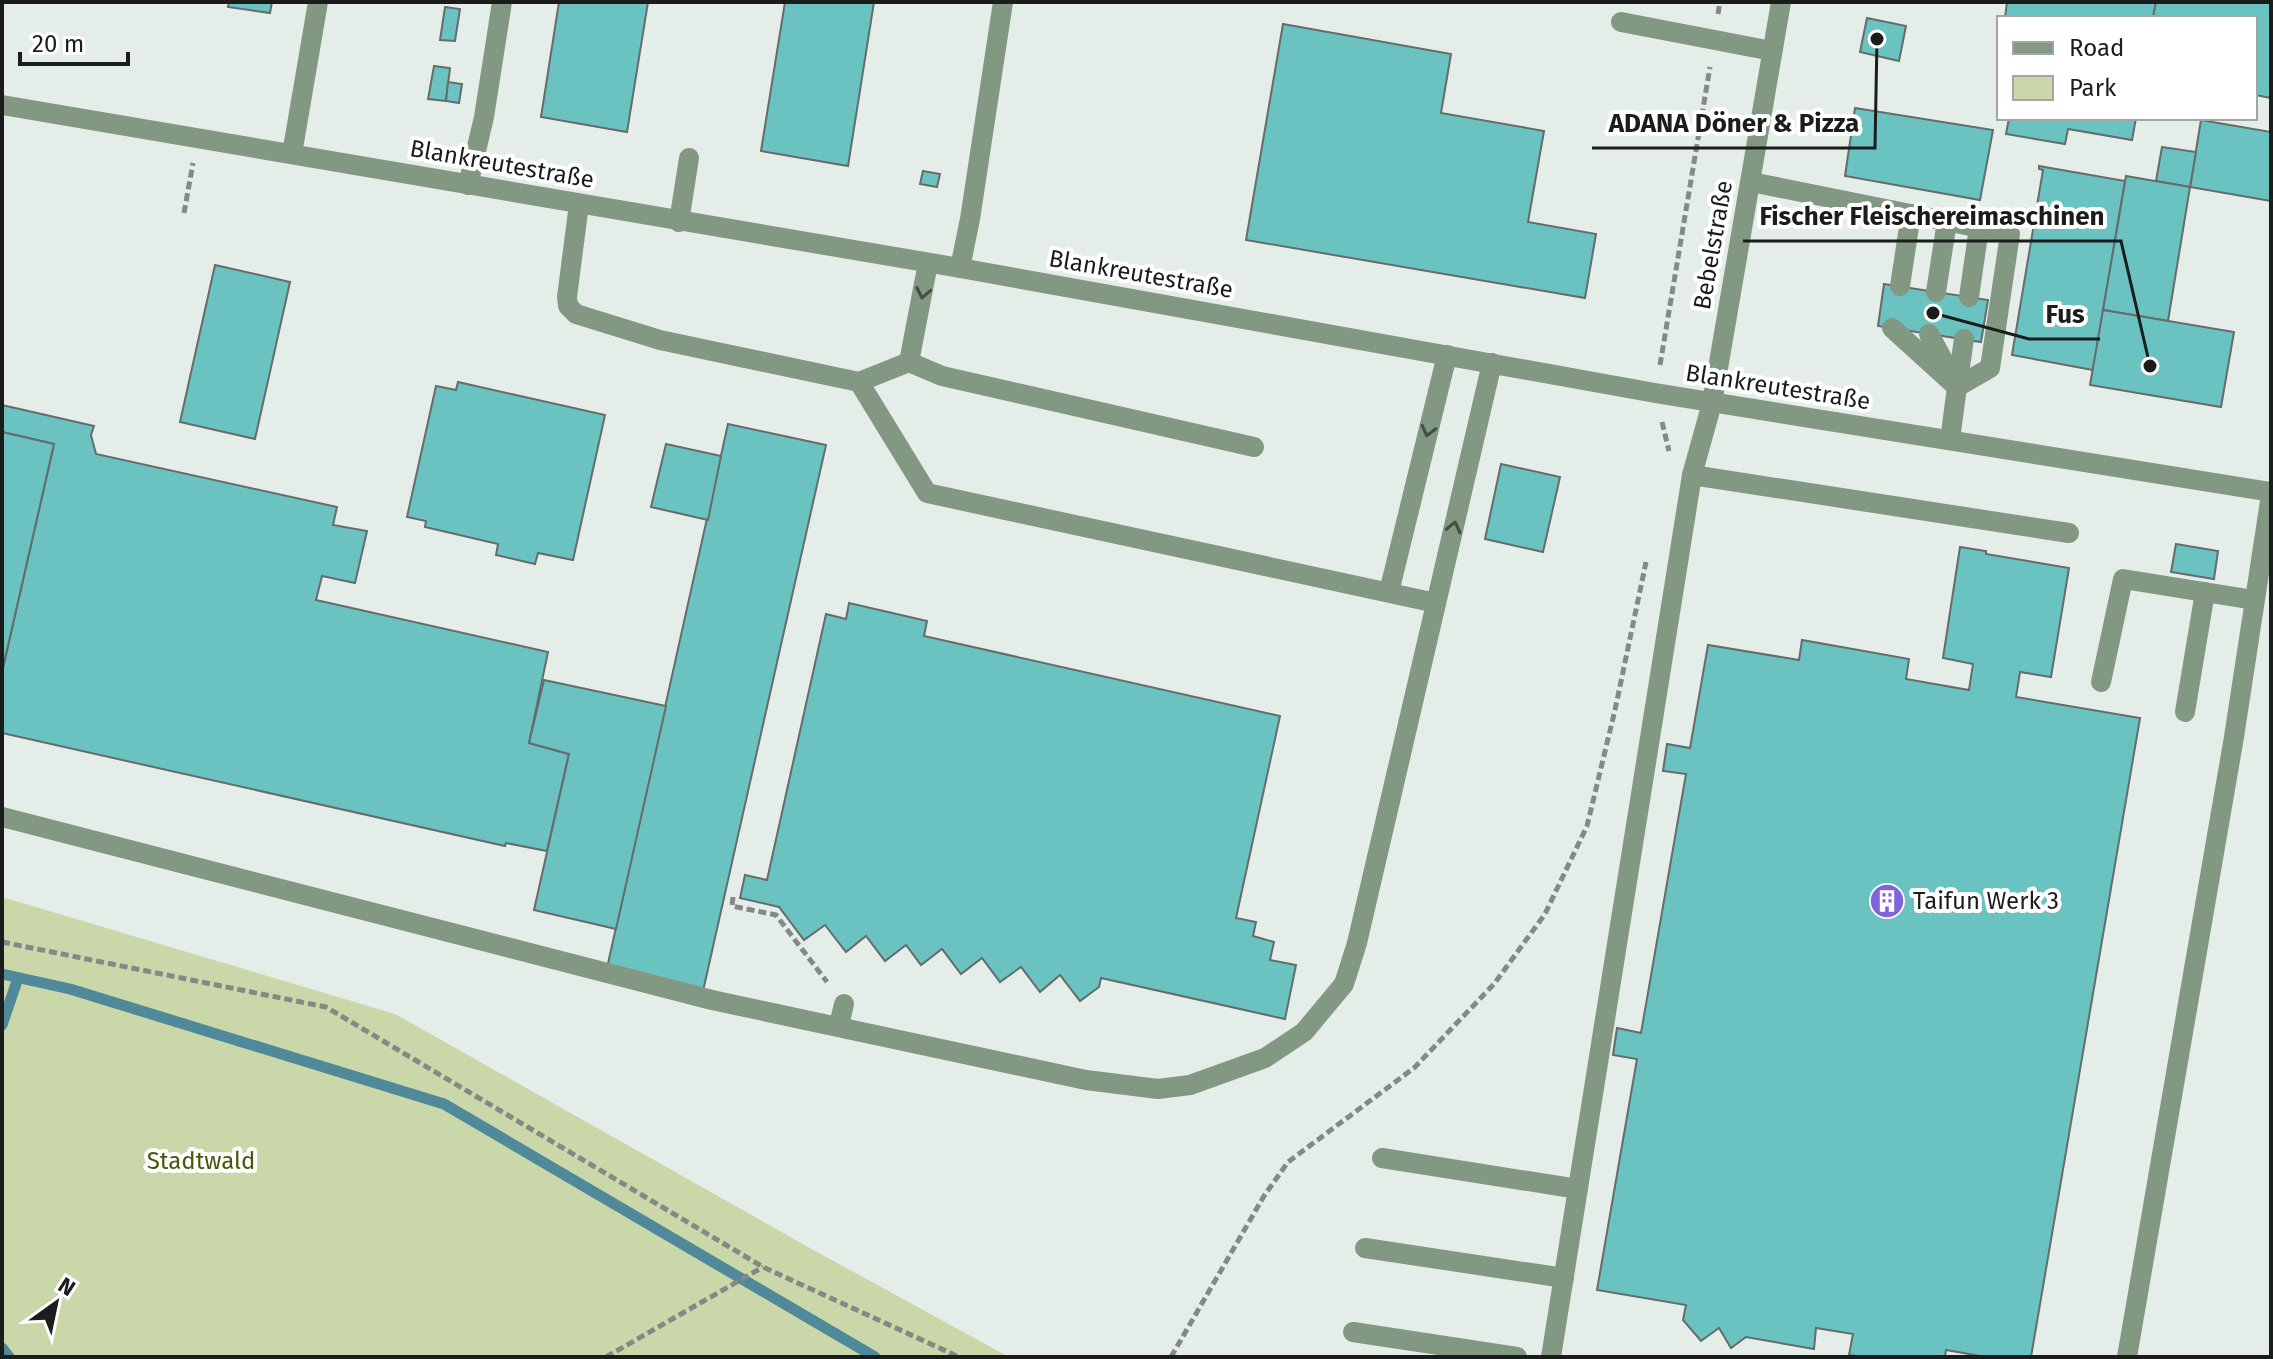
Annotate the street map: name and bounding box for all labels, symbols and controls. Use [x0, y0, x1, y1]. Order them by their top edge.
scale bar [20, 16, 128, 66]
legend [1997, 16, 2257, 120]
text: 20 m [32, 30, 84, 58]
text: Road [2069, 34, 2124, 62]
text: Park [2069, 74, 2117, 102]
callout: ADANA Döner & Pizza [1592, 98, 1875, 148]
text: ADANA Döner & Pizza [1608, 108, 1859, 139]
street label: Blankreutestraße [408, 134, 596, 194]
street label: Bebelstraße [1688, 178, 1738, 312]
callout: Fischer Fleischereimaschinen [1743, 191, 2121, 241]
text: Fischer Fleischereimaschinen [1759, 201, 2105, 232]
street label: Blankreutestraße [1047, 244, 1235, 304]
one-way arrow [915, 286, 932, 299]
callout: Fus [2029, 289, 2100, 339]
text: Fus [2045, 299, 2085, 330]
street label: Blankreutestraße [1684, 359, 1872, 415]
one-way arrow [1421, 424, 1438, 438]
one-way arrow [1445, 520, 1462, 534]
building icon: Taifun Werk 3 [1868, 882, 1906, 920]
place label: Taifun Werk 3 [1913, 887, 2059, 915]
park label: Stadtwald [147, 1147, 255, 1175]
north arrow [16, 1263, 96, 1343]
text: N [53, 1271, 80, 1302]

